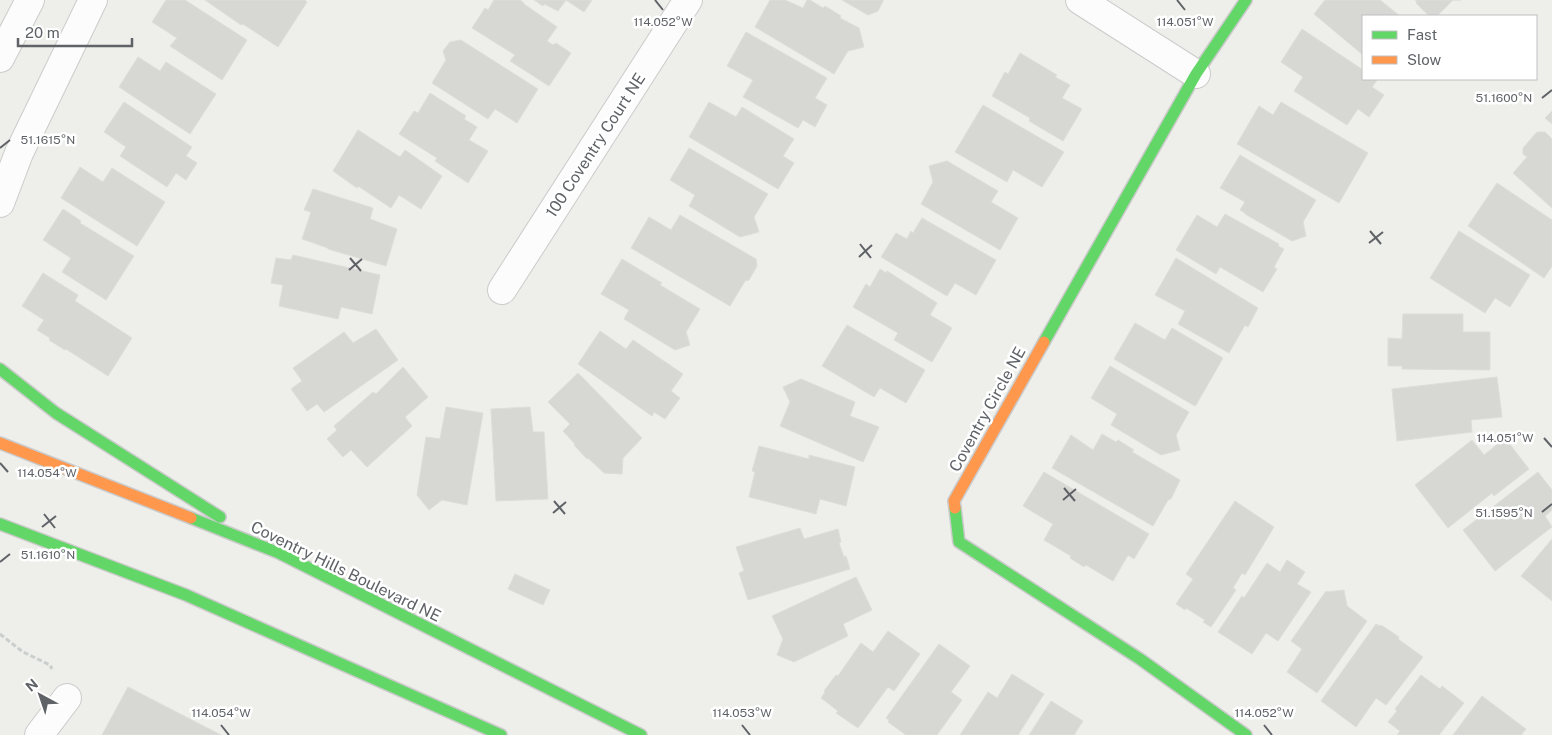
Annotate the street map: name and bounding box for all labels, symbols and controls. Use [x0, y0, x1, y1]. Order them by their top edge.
scale bar [18, 15, 131, 47]
text: 114.052°W [633, 15, 693, 29]
text: 114.051°W [1157, 15, 1214, 29]
legend [1362, 15, 1537, 80]
text: 20 m [25, 24, 60, 41]
text: Fast [1407, 26, 1437, 43]
text: Slow [1407, 51, 1442, 68]
street label: 100 Coventry Court NE [542, 70, 649, 221]
text: 51.1600°N [1476, 91, 1532, 105]
text: 51.1615°N [21, 133, 75, 147]
street label: Coventry Circle NE [945, 343, 1030, 475]
text: 114.051°W [1477, 431, 1534, 445]
text: 114.054°W [17, 466, 77, 480]
text: 51.1595°N [1475, 506, 1533, 520]
street label: Coventry Hills Boulevard NE [248, 517, 444, 626]
text: 51.1610°N [21, 548, 75, 562]
north arrow [15, 670, 65, 720]
text: N [22, 675, 41, 695]
text: 114.054°W [191, 706, 251, 720]
text: 114.053°W [712, 706, 772, 720]
text: 114.052°W [1234, 706, 1294, 720]

